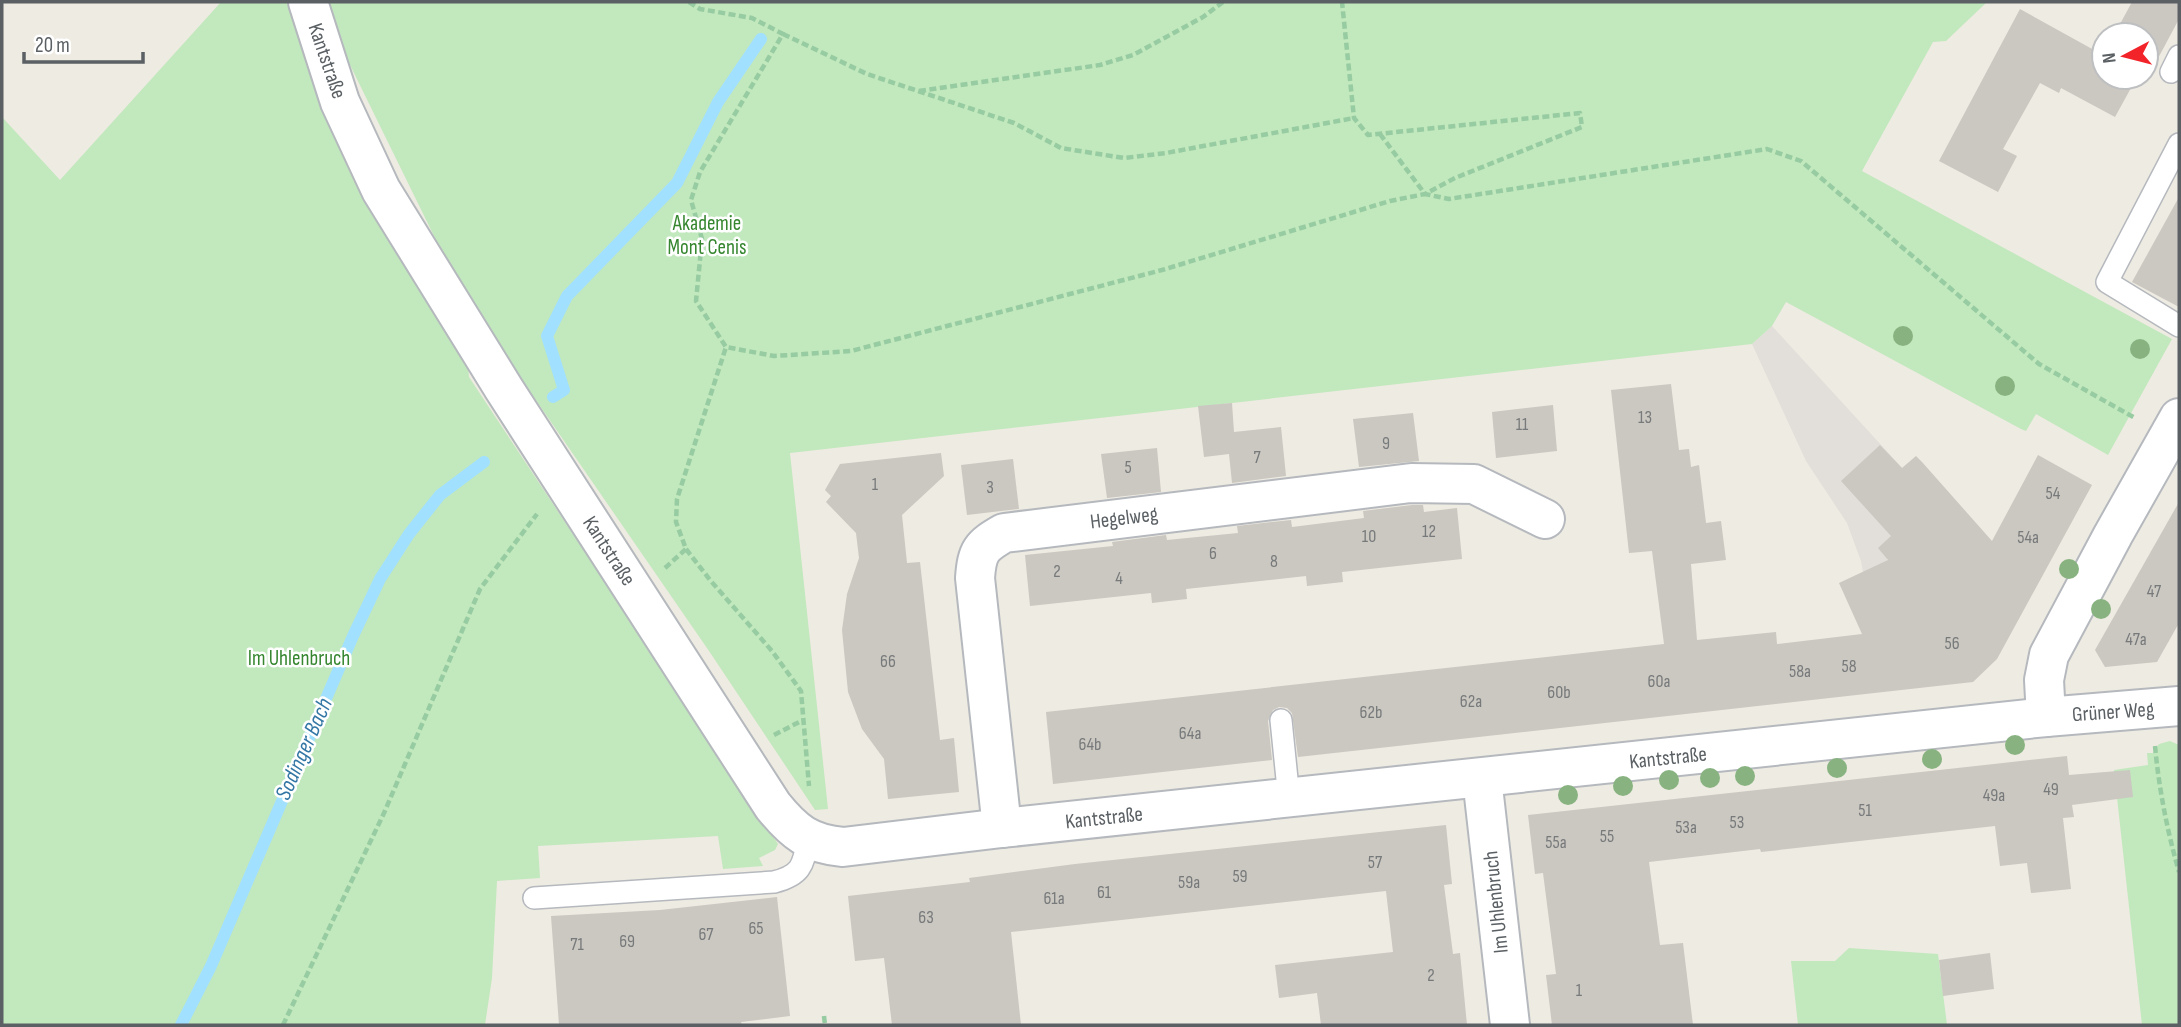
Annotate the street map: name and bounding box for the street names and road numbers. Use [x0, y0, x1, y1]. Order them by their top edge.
street label: Kantstraße [303, 20, 351, 102]
street label: Hegelweg [1089, 501, 1159, 535]
street label: Kantstraße [577, 512, 641, 590]
street label: Grüner Weg [2071, 697, 2155, 727]
street label: Kantstraße [1628, 741, 1708, 775]
street label: Kantstraße [1064, 801, 1144, 835]
street label: Im Uhlenbruch [1478, 850, 1514, 954]

